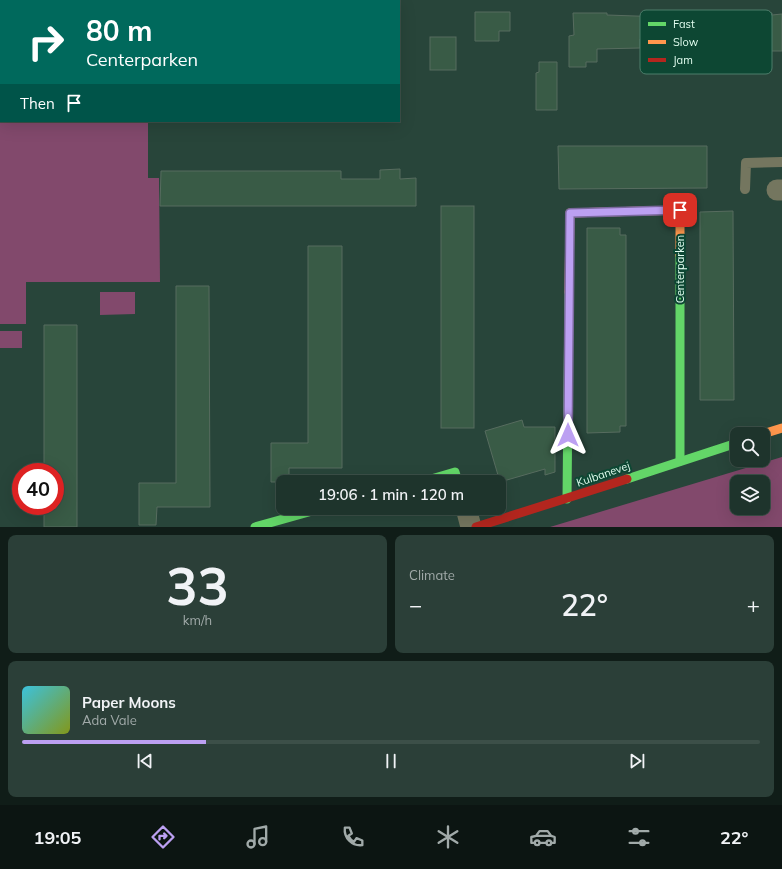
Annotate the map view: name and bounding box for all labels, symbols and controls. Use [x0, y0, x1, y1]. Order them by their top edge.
legend [640, 10, 772, 74]
text: 80 m [86, 13, 152, 48]
icon: right [20, 16, 72, 68]
text: Fast [673, 17, 695, 31]
text: Slow [673, 35, 699, 49]
text: Centerparken [86, 48, 198, 71]
text: Jam [673, 53, 693, 67]
icon: arrive [63, 92, 85, 114]
text: Then [20, 94, 55, 113]
pin [663, 193, 697, 227]
icon: arrive [669, 199, 691, 221]
street label: Centerparken [673, 235, 687, 303]
position arrow [547, 414, 589, 456]
map controls [730, 427, 770, 515]
button: search [730, 427, 770, 467]
street label: Kulbanevej [574, 458, 632, 490]
speed limit sign: 40 [12, 463, 64, 515]
button: layers [730, 475, 770, 515]
text: 19:06 · 1 min · 120 m [318, 485, 464, 504]
text: 33 [166, 553, 229, 618]
text: Climate [409, 567, 455, 583]
text: 22° [561, 586, 608, 624]
text: − [409, 591, 422, 619]
text: + [747, 591, 760, 619]
text: km/h [183, 612, 212, 628]
text: Paper Moons [82, 693, 176, 712]
text: Ada Vale [82, 712, 137, 728]
icon: previous [134, 750, 156, 772]
icon: pause [380, 750, 402, 772]
icon: next [626, 750, 648, 772]
icon: directions [149, 823, 177, 851]
icon: music [244, 823, 272, 851]
icon: phone [339, 823, 367, 851]
icon: climate [434, 823, 462, 851]
icon: car [529, 823, 557, 851]
icon: filters [625, 823, 653, 851]
text: 19:05 [34, 826, 81, 849]
text: 22° [720, 826, 748, 849]

